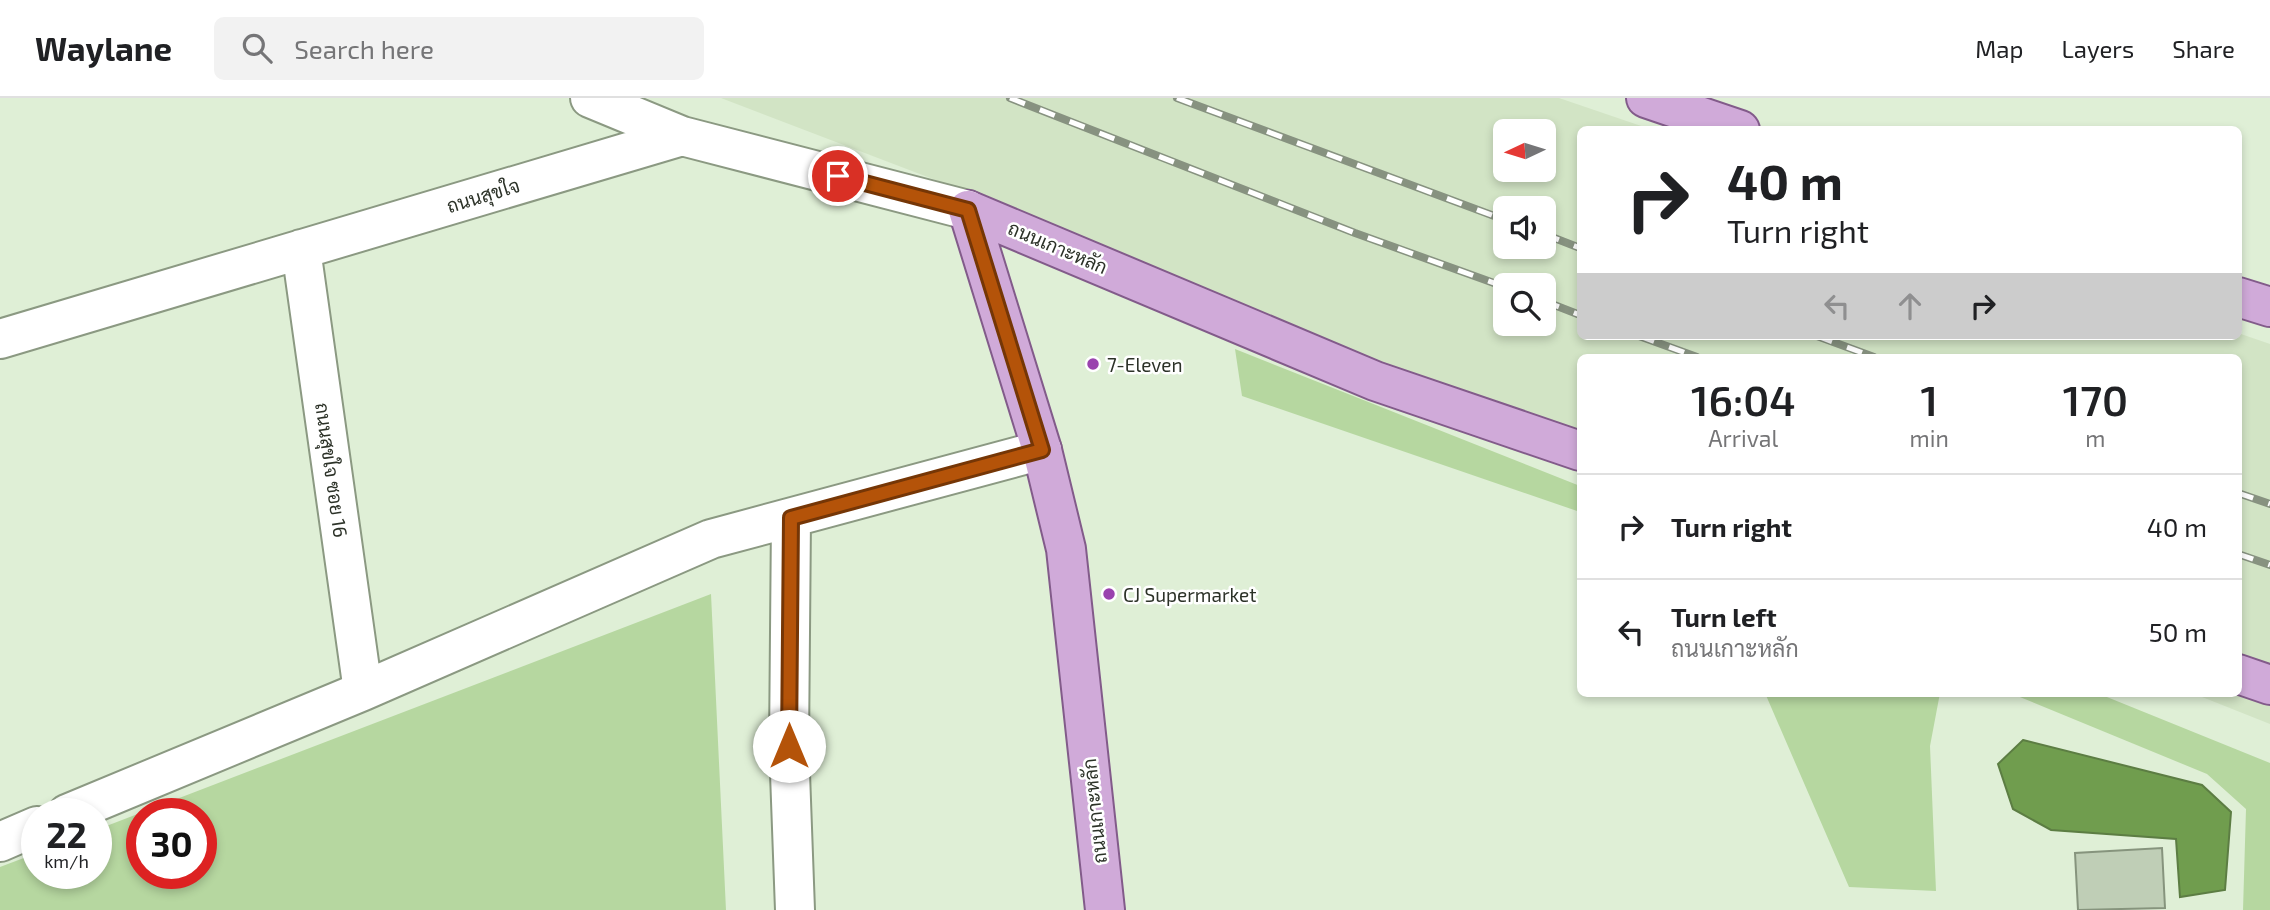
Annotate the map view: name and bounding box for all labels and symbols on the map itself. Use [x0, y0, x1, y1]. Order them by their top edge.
north arrow [1493, 119, 1556, 182]
pin [808, 146, 868, 206]
street label: ถนนสุขใจ [444, 173, 523, 219]
street label: ถนนเกาะหลัก [1005, 216, 1111, 278]
place label: 7-Eleven [1107, 353, 1183, 376]
marker: 7-Eleven [1085, 356, 1101, 372]
street label: ถนนสุขใจ ซอย 16 [309, 401, 353, 539]
place label: CJ Supermarket [1123, 583, 1256, 606]
marker: CJ Supermarket [1101, 586, 1117, 602]
position arrow [752, 709, 826, 783]
street label: ถนนเกาะหลัก [1077, 757, 1111, 865]
speed limit sign: 30 [126, 798, 217, 889]

